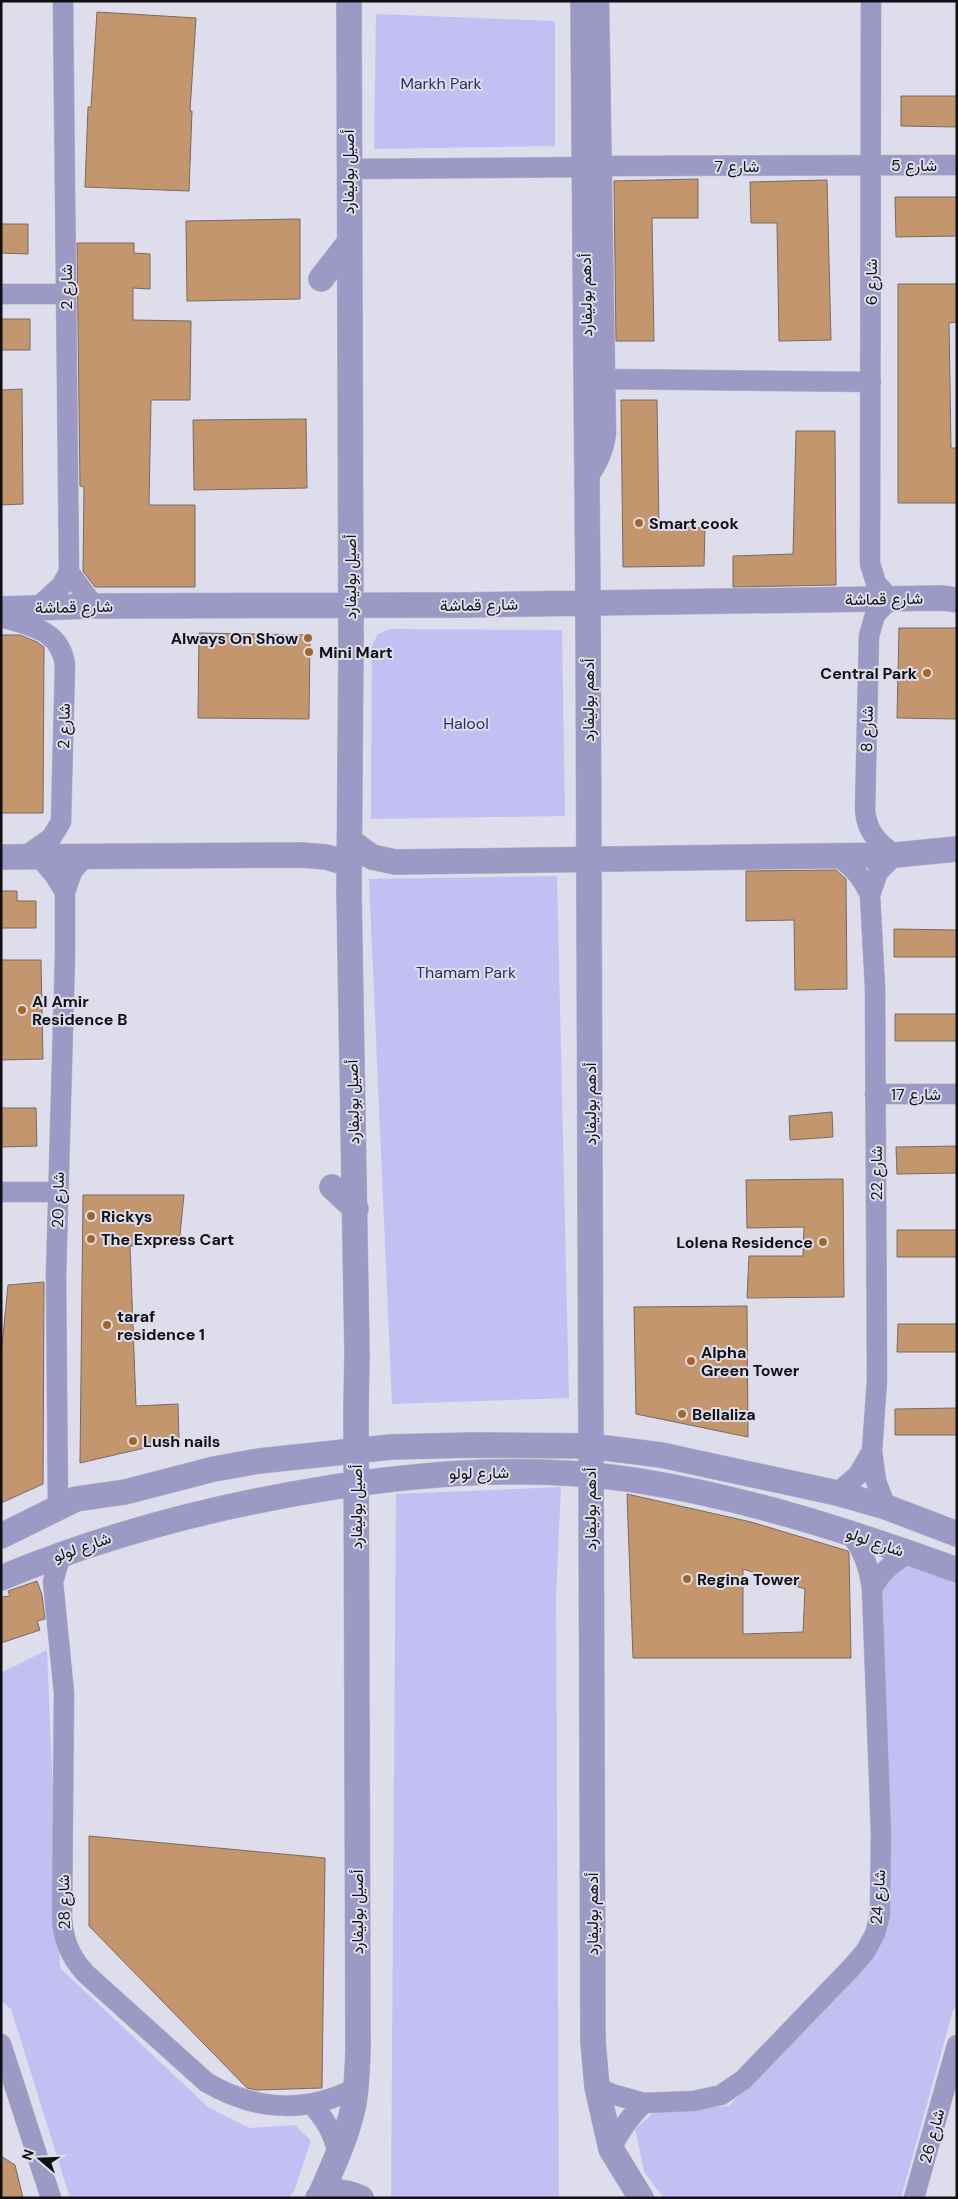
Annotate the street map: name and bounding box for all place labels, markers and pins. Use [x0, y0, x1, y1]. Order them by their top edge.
place label: Smart cook [649, 513, 740, 534]
marker: Smart cook [633, 517, 645, 529]
place label: Always On Show [171, 628, 298, 649]
marker: Always On Show [302, 632, 314, 644]
place label: Mini Mart [319, 642, 393, 663]
marker: Mini Mart [303, 646, 315, 658]
place label: Central Park [820, 663, 918, 684]
marker: Central Park [921, 667, 933, 679]
place label: Al Amir Residence B [32, 991, 127, 1030]
marker: Al Amir Residence B [16, 1004, 28, 1016]
place label: Rickys [101, 1206, 152, 1227]
marker: Rickys [85, 1210, 97, 1222]
place label: The Express Cart [101, 1229, 234, 1250]
place label: Lolena Residence [676, 1232, 813, 1253]
marker: The Express Cart [85, 1233, 97, 1245]
marker: Lolena Residence [817, 1236, 829, 1248]
place label: taraf residence 1 [117, 1306, 205, 1345]
marker: taraf residence 1 [101, 1319, 113, 1331]
place label: Alpha Green Tower [701, 1342, 800, 1381]
marker: Alpha Green Tower [685, 1355, 697, 1367]
place label: Bellaliza [692, 1404, 756, 1425]
marker: Bellaliza [676, 1408, 688, 1420]
place label: Lush nails [143, 1431, 220, 1452]
marker: Lush nails [127, 1435, 139, 1447]
place label: Regina Tower [697, 1569, 800, 1590]
marker: Regina Tower [681, 1573, 693, 1585]

